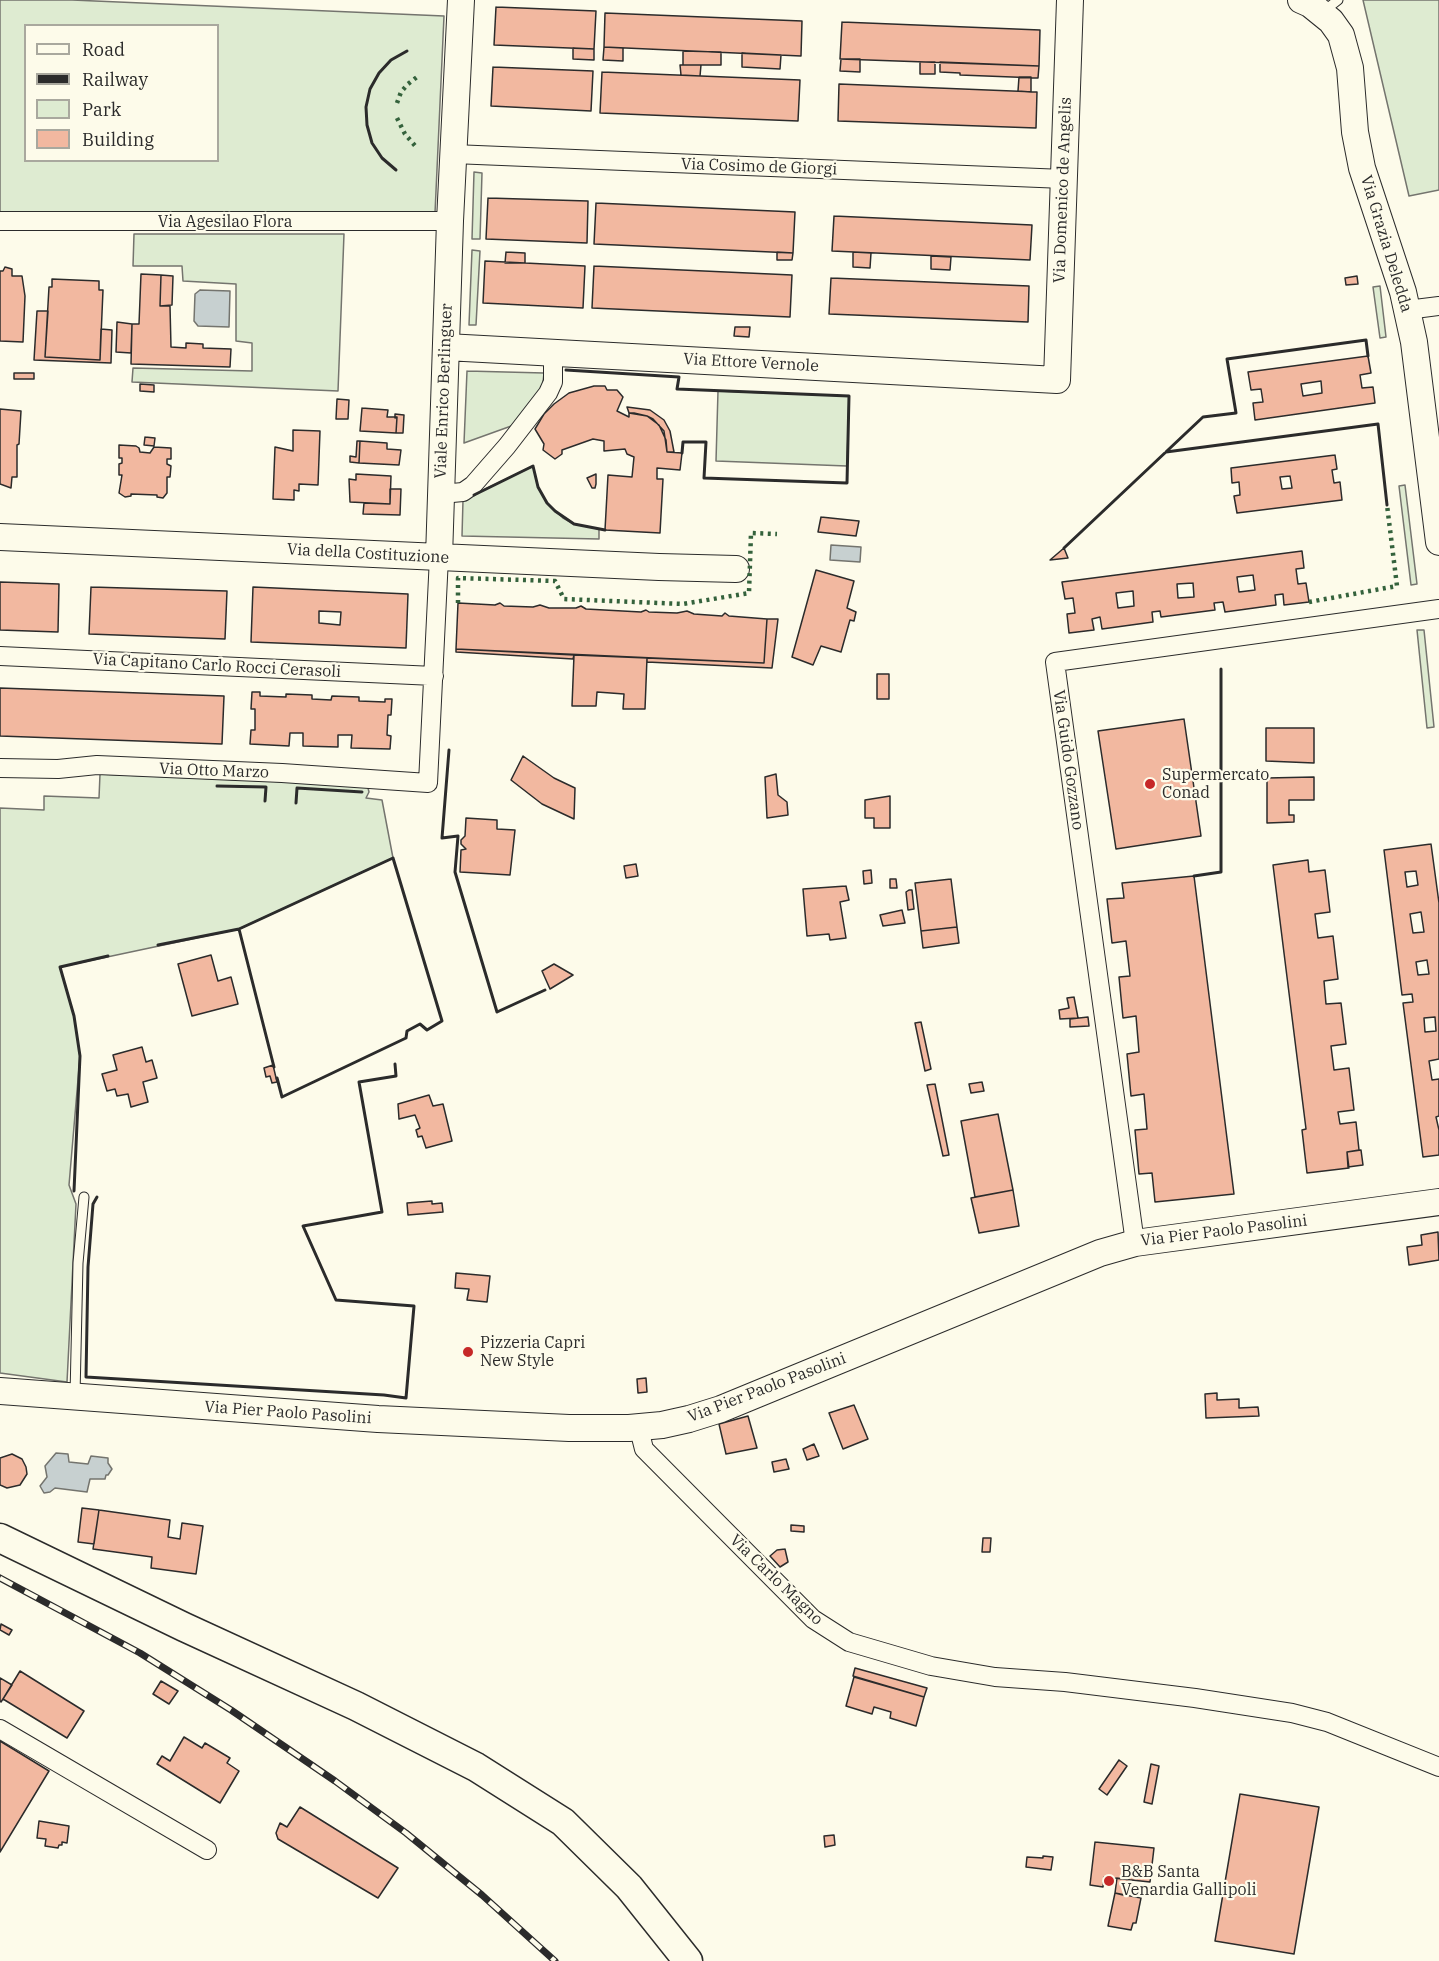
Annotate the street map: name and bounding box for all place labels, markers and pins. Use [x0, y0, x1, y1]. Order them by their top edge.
place label: Supermercato Conad [1162, 765, 1269, 803]
marker: Supermercato Conad [1143, 777, 1157, 791]
place label: Pizzeria Capri New Style [480, 1333, 585, 1371]
marker: Pizzeria Capri New Style [461, 1345, 475, 1359]
place label: B&B Santa Venardia Gallipoli [1121, 1862, 1256, 1900]
marker: B&B Santa Venardia Gallipoli [1102, 1874, 1116, 1888]

